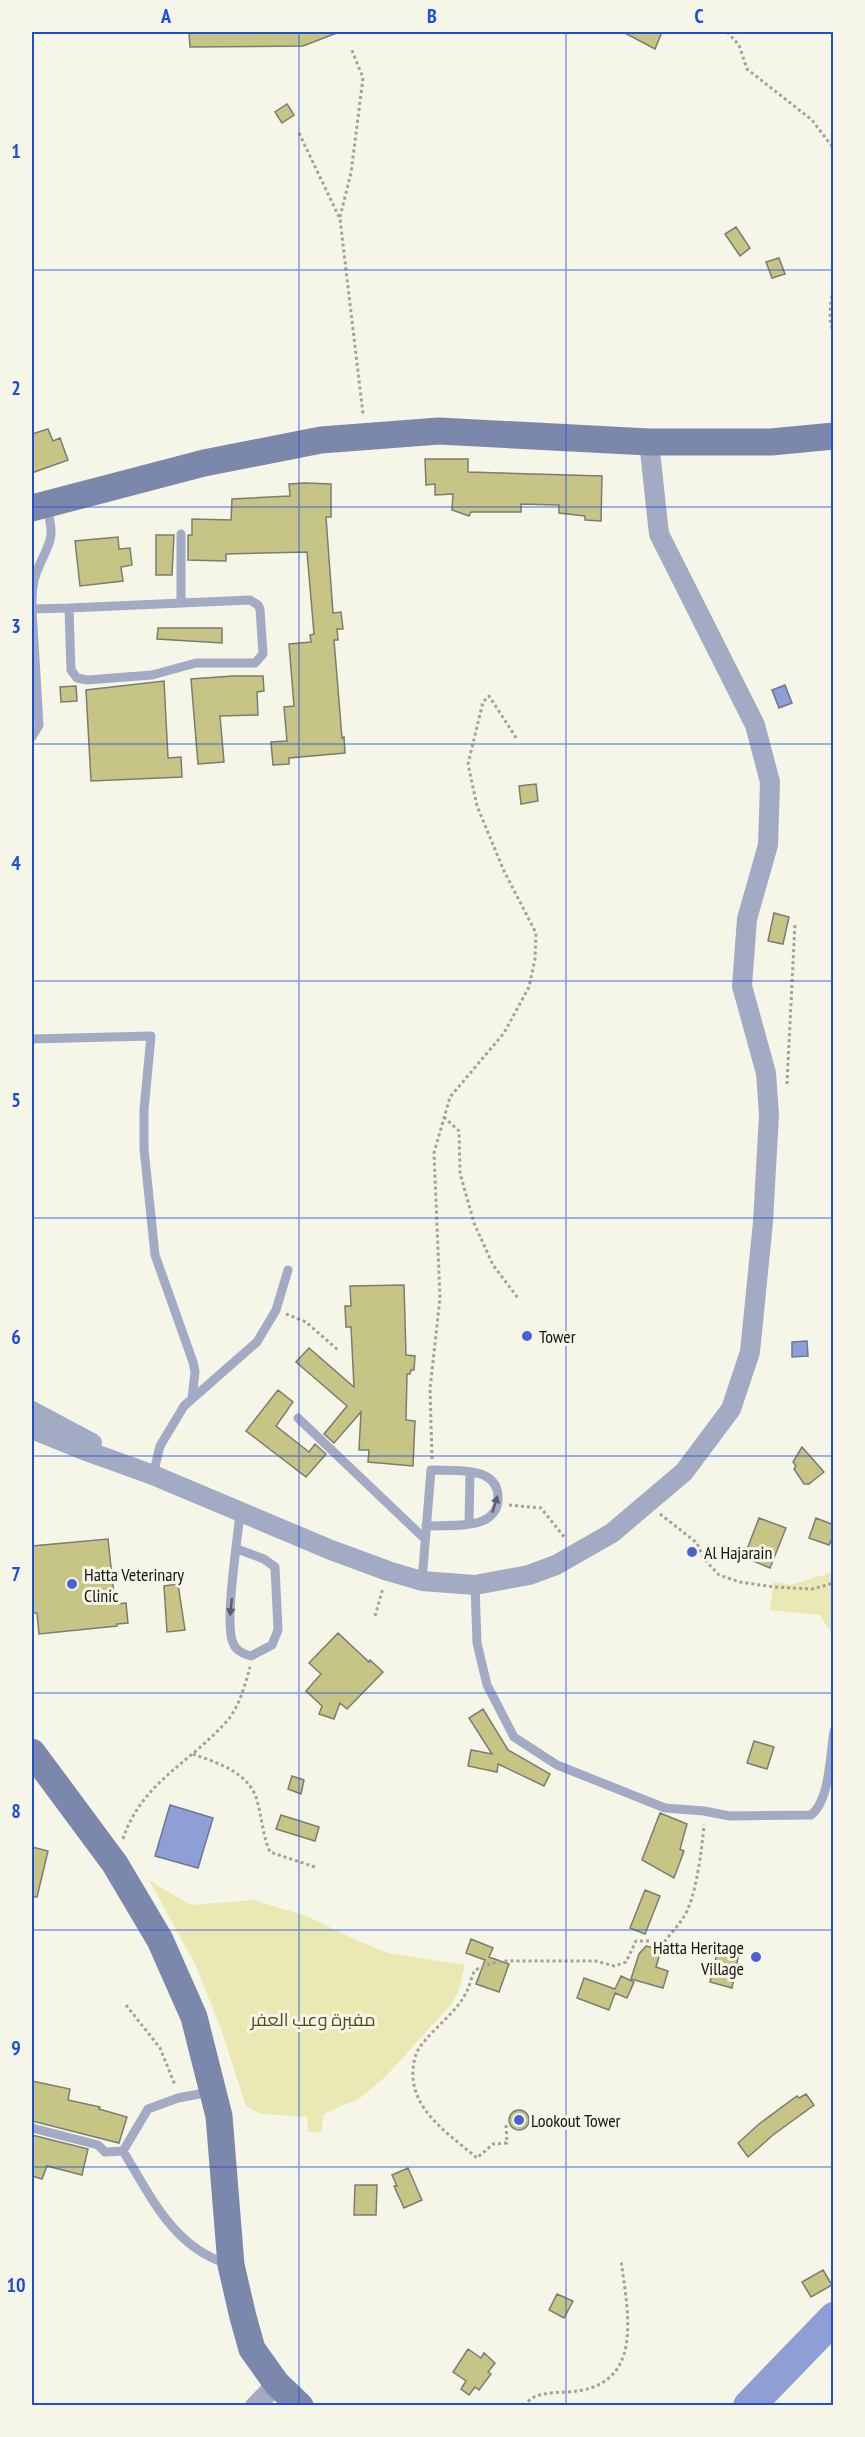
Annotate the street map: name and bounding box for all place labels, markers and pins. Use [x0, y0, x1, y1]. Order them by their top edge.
place label: Tower [539, 1325, 576, 1348]
marker: Tower [520, 1329, 534, 1343]
place label: Al Hajarain [704, 1541, 772, 1564]
marker: Al Hajarain [685, 1545, 699, 1559]
place label: Hatta Veterinary Clinic [84, 1563, 184, 1607]
marker: Hatta Veterinary Clinic [65, 1577, 79, 1591]
place label: Hatta Heritage Village [653, 1936, 744, 1980]
marker: Hatta Heritage Village [749, 1950, 763, 1964]
place label: Lookout Tower [531, 2109, 621, 2132]
marker: Lookout Tower [512, 2113, 526, 2127]

